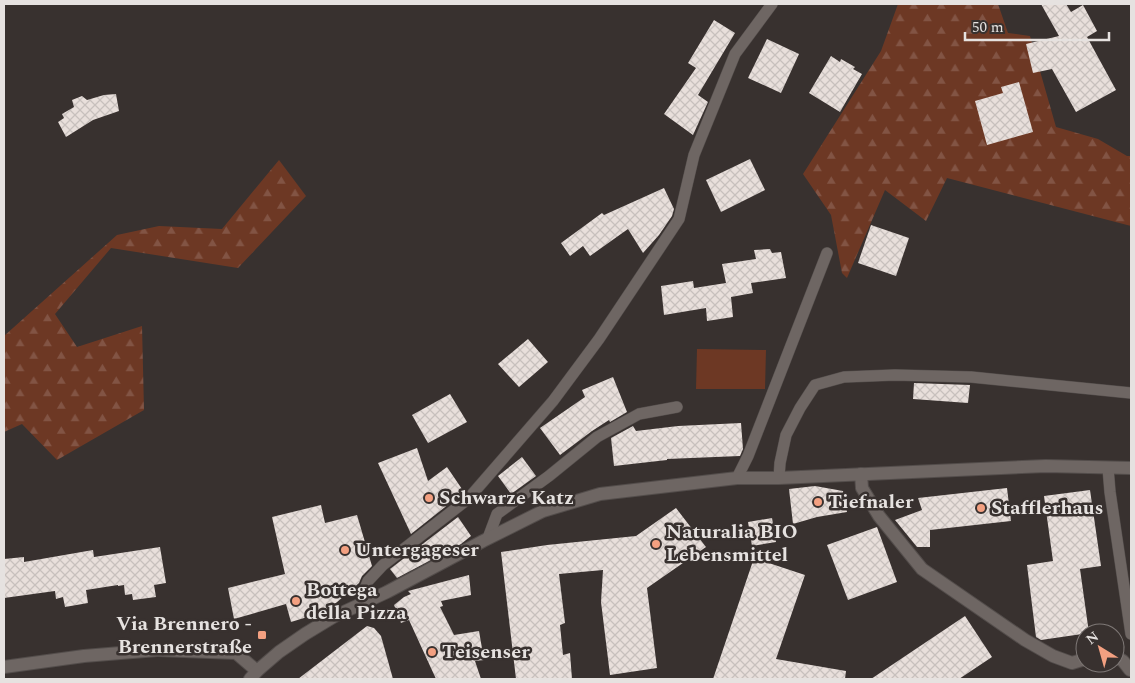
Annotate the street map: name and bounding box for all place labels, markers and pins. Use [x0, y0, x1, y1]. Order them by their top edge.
place label: Schwarze Katz [439, 483, 574, 513]
place label: Tiefnaler [828, 487, 914, 517]
marker: Schwarze Katz [423, 492, 435, 504]
place label: Stafflerhaus [991, 493, 1103, 523]
marker: Tiefnaler [812, 496, 824, 508]
marker: Stafflerhaus [975, 502, 987, 514]
place label: Naturalia BIO Lebensmittel [666, 517, 798, 570]
place label: Untergageser [355, 535, 479, 565]
marker: Naturalia BIO Lebensmittel [650, 538, 662, 550]
marker: Untergageser [339, 544, 351, 556]
place label: Bottega della Pizza [306, 575, 407, 628]
marker: Bottega della Pizza [290, 595, 302, 607]
place label: Via Brennero - Brennerstraße [116, 609, 252, 662]
marker: Via Brennero - Brennerstraße [256, 629, 268, 641]
place label: Teisenser [442, 637, 530, 667]
marker: Teisenser [426, 646, 438, 658]

